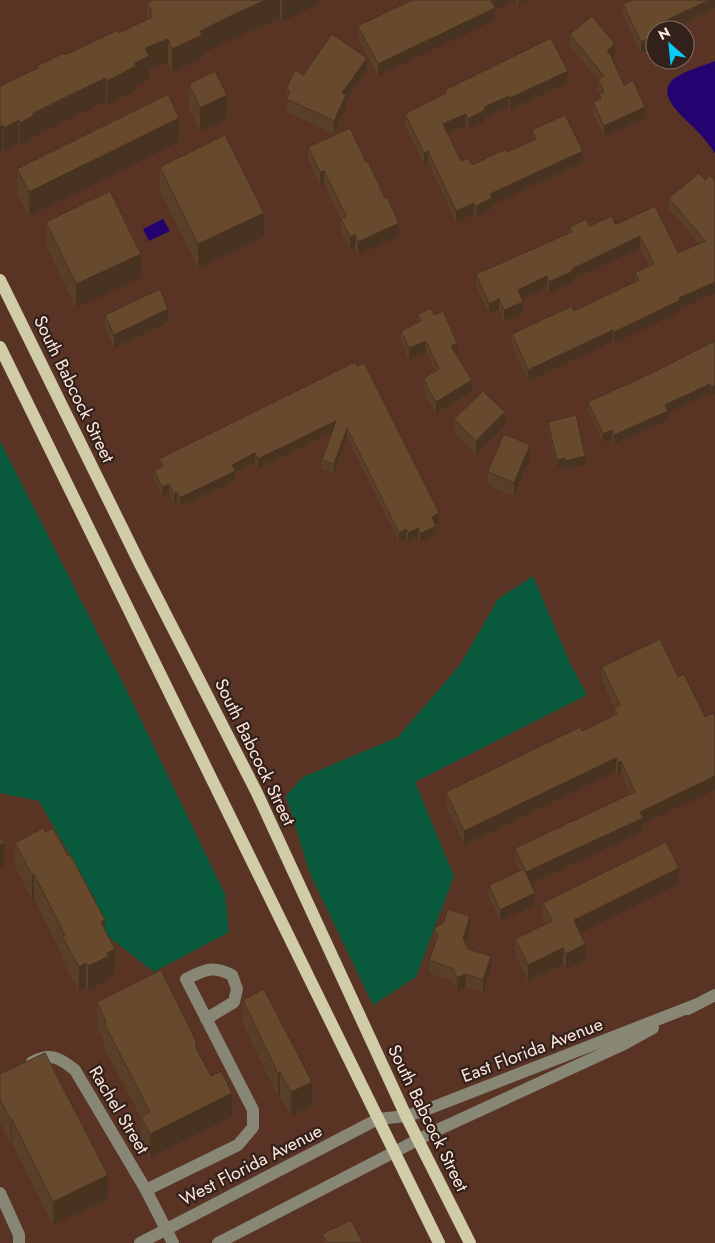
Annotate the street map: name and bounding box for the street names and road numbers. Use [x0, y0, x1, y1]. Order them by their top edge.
street label: South Babcock Street [27, 311, 121, 467]
street label: South Babcock Street [208, 674, 302, 830]
street label: East Florida Avenue [457, 1011, 607, 1089]
street label: South Babcock Street [381, 1040, 475, 1196]
street label: Rachel Street [82, 1061, 156, 1160]
street label: West Florida Avenue [175, 1118, 327, 1212]

